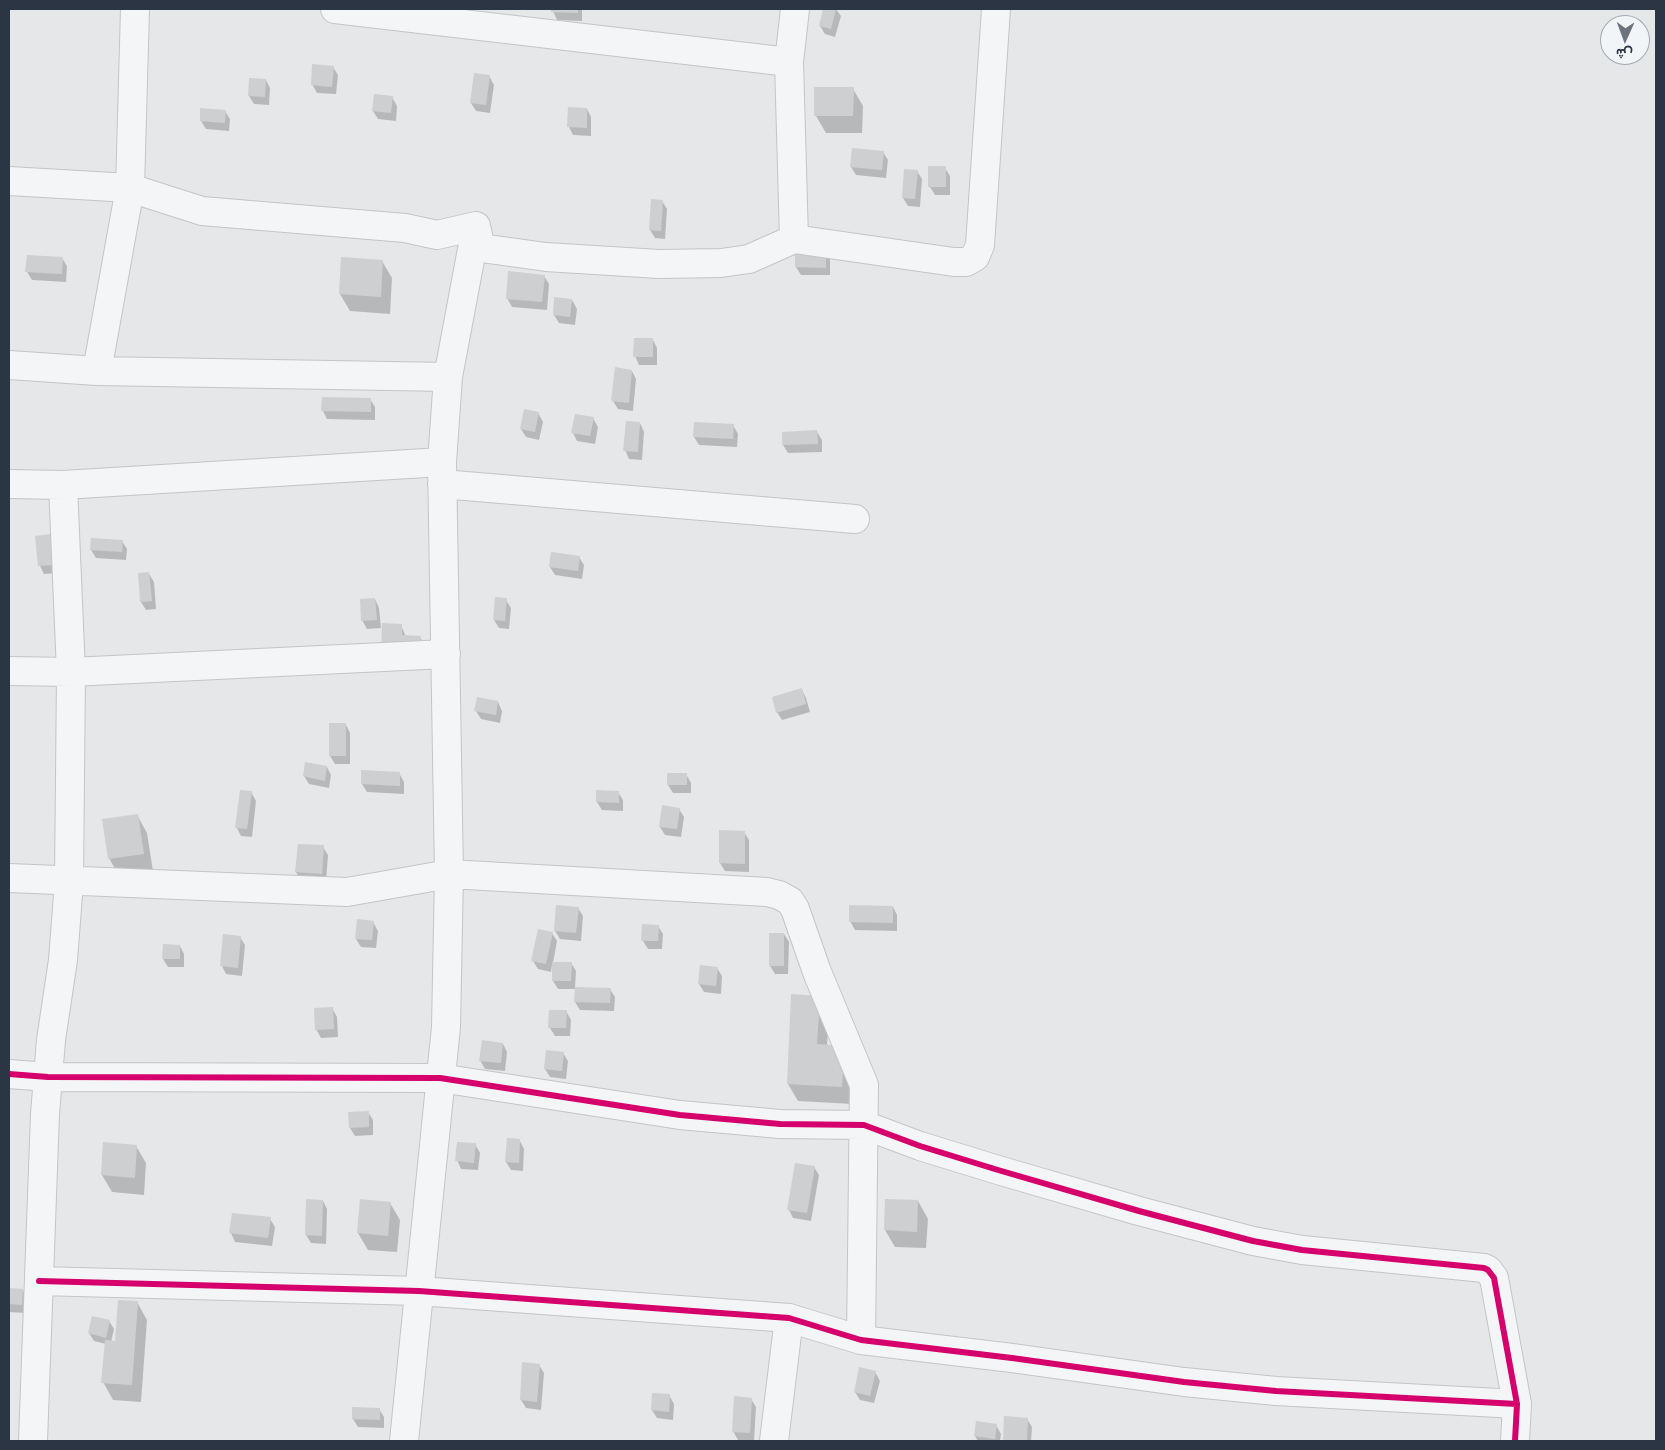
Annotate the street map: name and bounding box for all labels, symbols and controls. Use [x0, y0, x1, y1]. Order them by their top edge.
north arrow [1600, 15, 1650, 65]
text: ش [1616, 45, 1633, 63]

